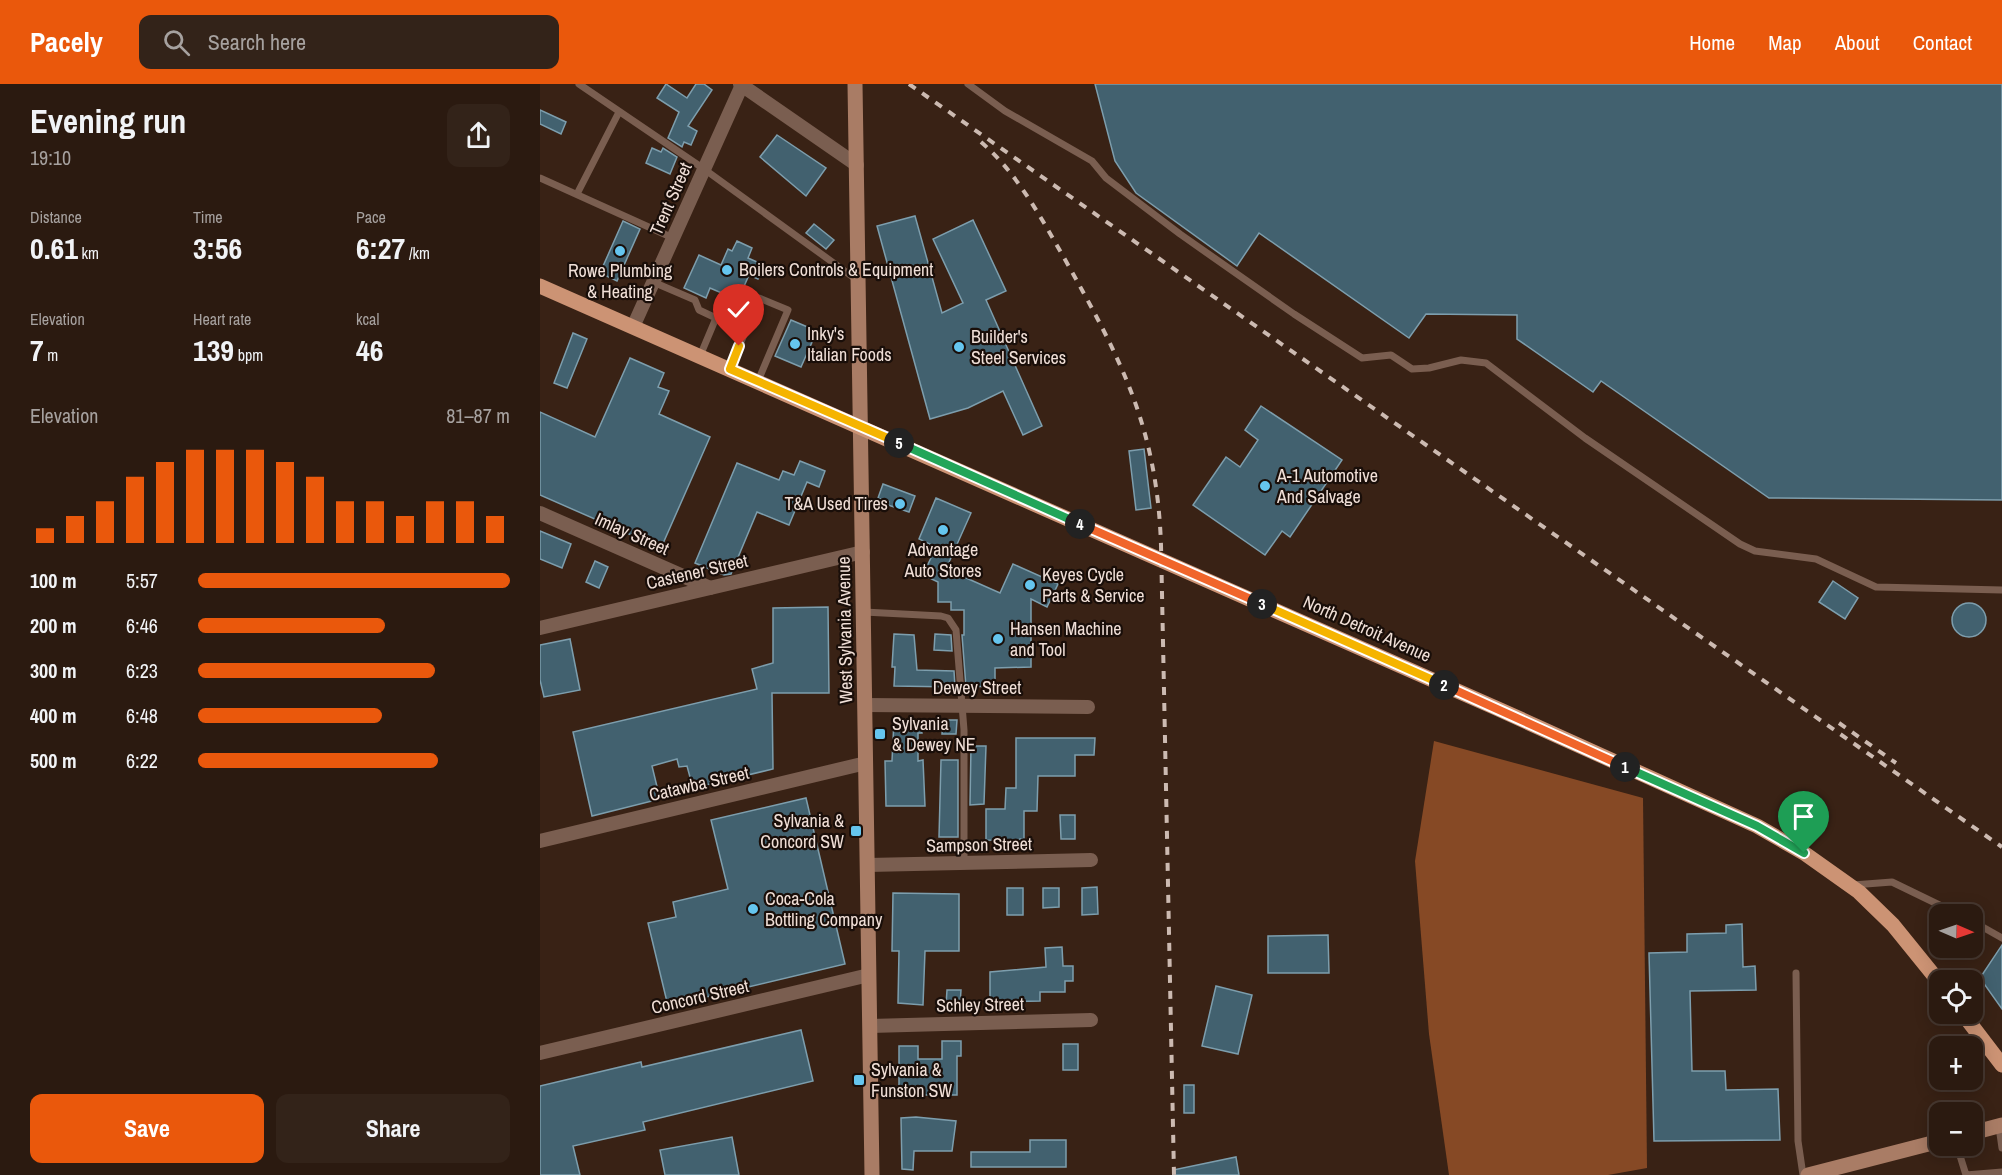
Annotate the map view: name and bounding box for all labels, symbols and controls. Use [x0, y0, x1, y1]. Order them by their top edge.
search box [139, 15, 559, 69]
text: Pacely [30, 23, 103, 61]
icon: search [160, 26, 193, 59]
text: Search here [208, 27, 306, 57]
text: Home [1689, 28, 1735, 57]
text: Map [1768, 28, 1802, 57]
text: About [1835, 28, 1880, 57]
text: Contact [1913, 28, 1972, 57]
text: Evening run [30, 99, 186, 143]
button: share [447, 104, 510, 167]
text: 19:10 [30, 144, 71, 171]
street label: Trent Street [643, 158, 698, 239]
text: Distance [30, 206, 82, 228]
text: Time [193, 206, 223, 228]
text: Pace [356, 206, 386, 228]
text: 0.61 [30, 228, 78, 268]
text: 3:56 [193, 228, 242, 268]
text: 6:27 [356, 228, 405, 268]
text: km [78, 242, 99, 264]
text: /km [405, 242, 430, 264]
marker: Rowe Plumbing & Heating [613, 244, 627, 258]
place label: Boilers Controls & Equipment [739, 257, 933, 282]
place label: Rowe Plumbing & Heating [568, 258, 673, 304]
marker: Boilers Controls & Equipment [720, 263, 734, 277]
pin [713, 284, 764, 346]
icon: check [722, 293, 755, 326]
text: Elevation [30, 308, 85, 330]
text: Heart rate [193, 308, 251, 330]
text: kcal [356, 308, 379, 330]
place label: Inky's Italian Foods [807, 321, 892, 367]
place label: Builder's Steel Services [971, 324, 1066, 370]
text: 7 [30, 330, 44, 370]
text: 139 [193, 330, 234, 370]
text: 46 [356, 330, 383, 370]
marker: Inky's Italian Foods [788, 337, 802, 351]
marker: Builder's Steel Services [952, 340, 966, 354]
text: m [44, 344, 58, 366]
text: bpm [234, 344, 263, 366]
text: Elevation [30, 402, 98, 429]
text: 81–87 m [446, 402, 510, 429]
pin: 5 [884, 428, 914, 458]
text: 5 [895, 432, 903, 454]
place label: A-1 Automotive And Salvage [1276, 463, 1378, 509]
marker: A-1 Automotive And Salvage [1258, 479, 1272, 493]
place label: T&A Used Tires [784, 491, 888, 516]
marker: T&A Used Tires [893, 497, 907, 511]
street label: Imlay Street [591, 506, 673, 561]
pin: 4 [1065, 509, 1095, 539]
text: 4 [1076, 513, 1084, 535]
marker: Advantage Auto Stores [936, 523, 950, 537]
place label: Advantage Auto Stores [903, 537, 982, 583]
street label: Castener Street [644, 548, 750, 595]
street label: West Sylvania Avenue [831, 556, 858, 704]
place label: Keyes Cycle Parts & Service [1042, 562, 1145, 608]
text: 100 m [30, 567, 77, 594]
text: 5:57 [126, 567, 158, 594]
marker: Keyes Cycle Parts & Service [1023, 578, 1037, 592]
pin: 3 [1247, 589, 1277, 619]
street label: North Detroit Avenue [1299, 589, 1435, 668]
text: 3 [1258, 593, 1266, 615]
text: 200 m [30, 612, 77, 639]
text: 6:46 [126, 612, 158, 639]
place label: Hansen Machine and Tool [1010, 616, 1122, 662]
marker: Hansen Machine and Tool [991, 632, 1005, 646]
text: 300 m [30, 657, 77, 684]
text: 6:23 [126, 657, 158, 684]
pin: 2 [1429, 670, 1459, 700]
text: 2 [1440, 674, 1448, 696]
street label: Dewey Street [933, 675, 1021, 700]
text: 400 m [30, 702, 77, 729]
text: 6:48 [126, 702, 158, 729]
place label: Sylvania & Dewey NE [892, 711, 976, 757]
marker: Sylvania & Dewey NE [873, 727, 887, 741]
text: 500 m [30, 747, 77, 774]
text: 6:22 [126, 747, 158, 774]
pin: 1 [1610, 752, 1640, 782]
text: 1 [1621, 756, 1629, 778]
street label: Catawba Street [647, 760, 751, 807]
pin [1778, 791, 1829, 853]
icon: arrive [1787, 800, 1820, 833]
place label: Sylvania & Concord SW [760, 808, 844, 854]
marker: Sylvania & Concord SW [849, 824, 863, 838]
street label: Sampson Street [926, 831, 1032, 858]
place label: Coca-Cola Bottling Company [765, 886, 883, 932]
marker: Coca-Cola Bottling Company [746, 902, 760, 916]
north arrow [1929, 904, 1983, 958]
map controls [1929, 904, 1983, 1156]
button: locate [1929, 970, 1983, 1024]
street label: Concord Street [649, 973, 751, 1020]
street label: Schley Street [936, 991, 1024, 1018]
button: + [1929, 1036, 1983, 1090]
place label: Sylvania & Funston SW [871, 1057, 952, 1103]
marker: Sylvania & Funston SW [852, 1073, 866, 1087]
button: Save [30, 1094, 264, 1163]
button: Share [276, 1094, 510, 1163]
button: − [1929, 1102, 1983, 1156]

